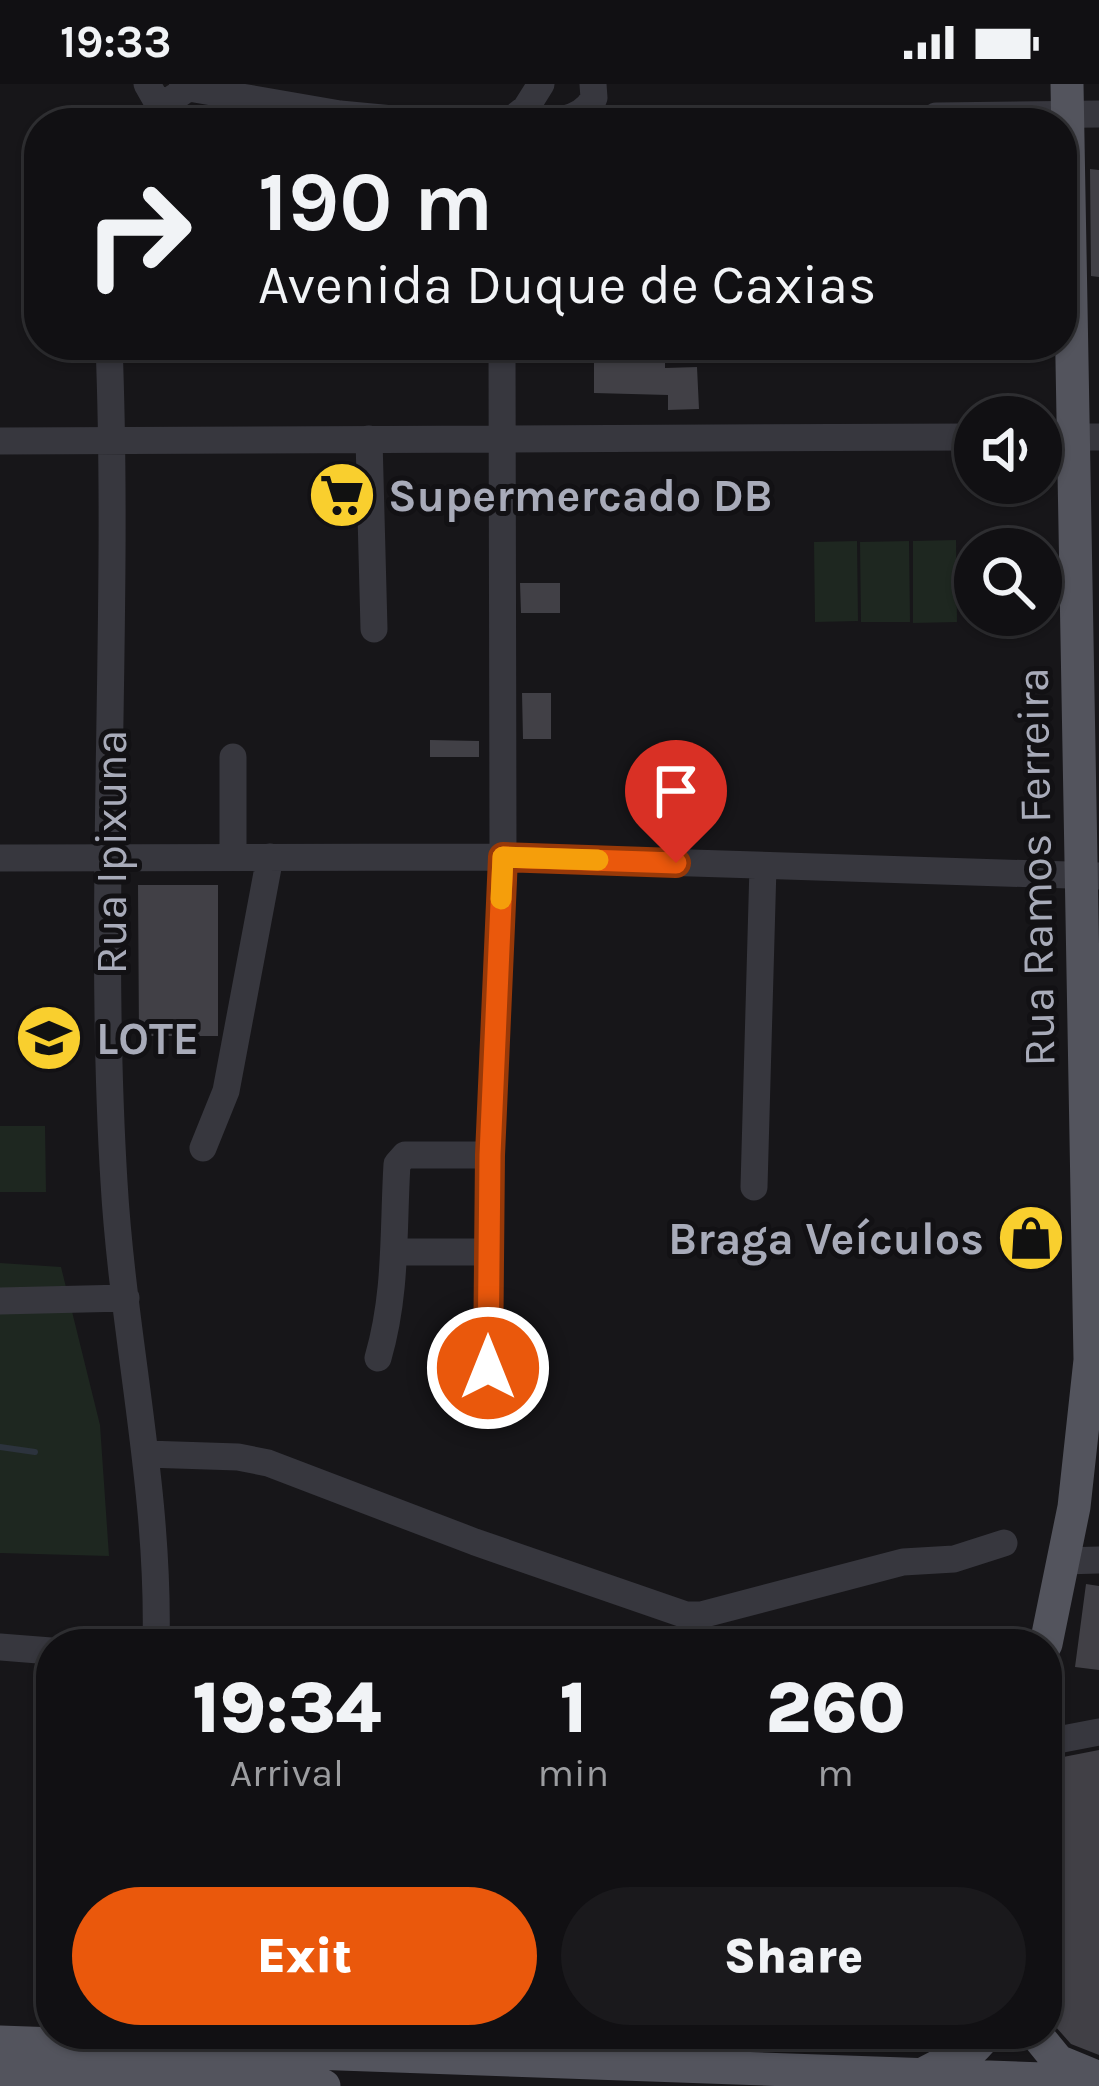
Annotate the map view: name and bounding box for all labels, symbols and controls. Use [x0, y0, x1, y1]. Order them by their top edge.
text: 19:33 [60, 16, 172, 68]
text: 190 m [258, 153, 493, 251]
icon: right [60, 156, 216, 312]
text: Avenida Duque de Caxias [258, 253, 876, 317]
map controls [954, 396, 1062, 636]
button: sound [954, 396, 1062, 504]
supermarket icon: Supermercado DB [307, 460, 377, 530]
place label: Supermercado DB [388, 470, 773, 522]
button: search [954, 528, 1062, 636]
street label: Rua Ramos Ferreira [1007, 667, 1065, 1067]
street label: Rua Ipixuna [85, 730, 137, 974]
pin [625, 740, 727, 863]
icon: arrive [643, 758, 709, 824]
school or university icon: LOTE [14, 1003, 84, 1073]
place label: LOTE [96, 1013, 199, 1065]
shop icon: Braga Veículos [996, 1203, 1066, 1273]
place label: Braga Veículos [668, 1213, 984, 1266]
position arrow [425, 1305, 551, 1431]
text: 19:34 [192, 1666, 381, 1750]
text: 1 [560, 1666, 587, 1750]
text: 260 [765, 1666, 906, 1750]
text: Arrival [230, 1750, 344, 1796]
text: min [538, 1750, 609, 1796]
text: m [817, 1750, 854, 1796]
button: Exit [72, 1887, 537, 2025]
button: Share [561, 1887, 1026, 2025]

